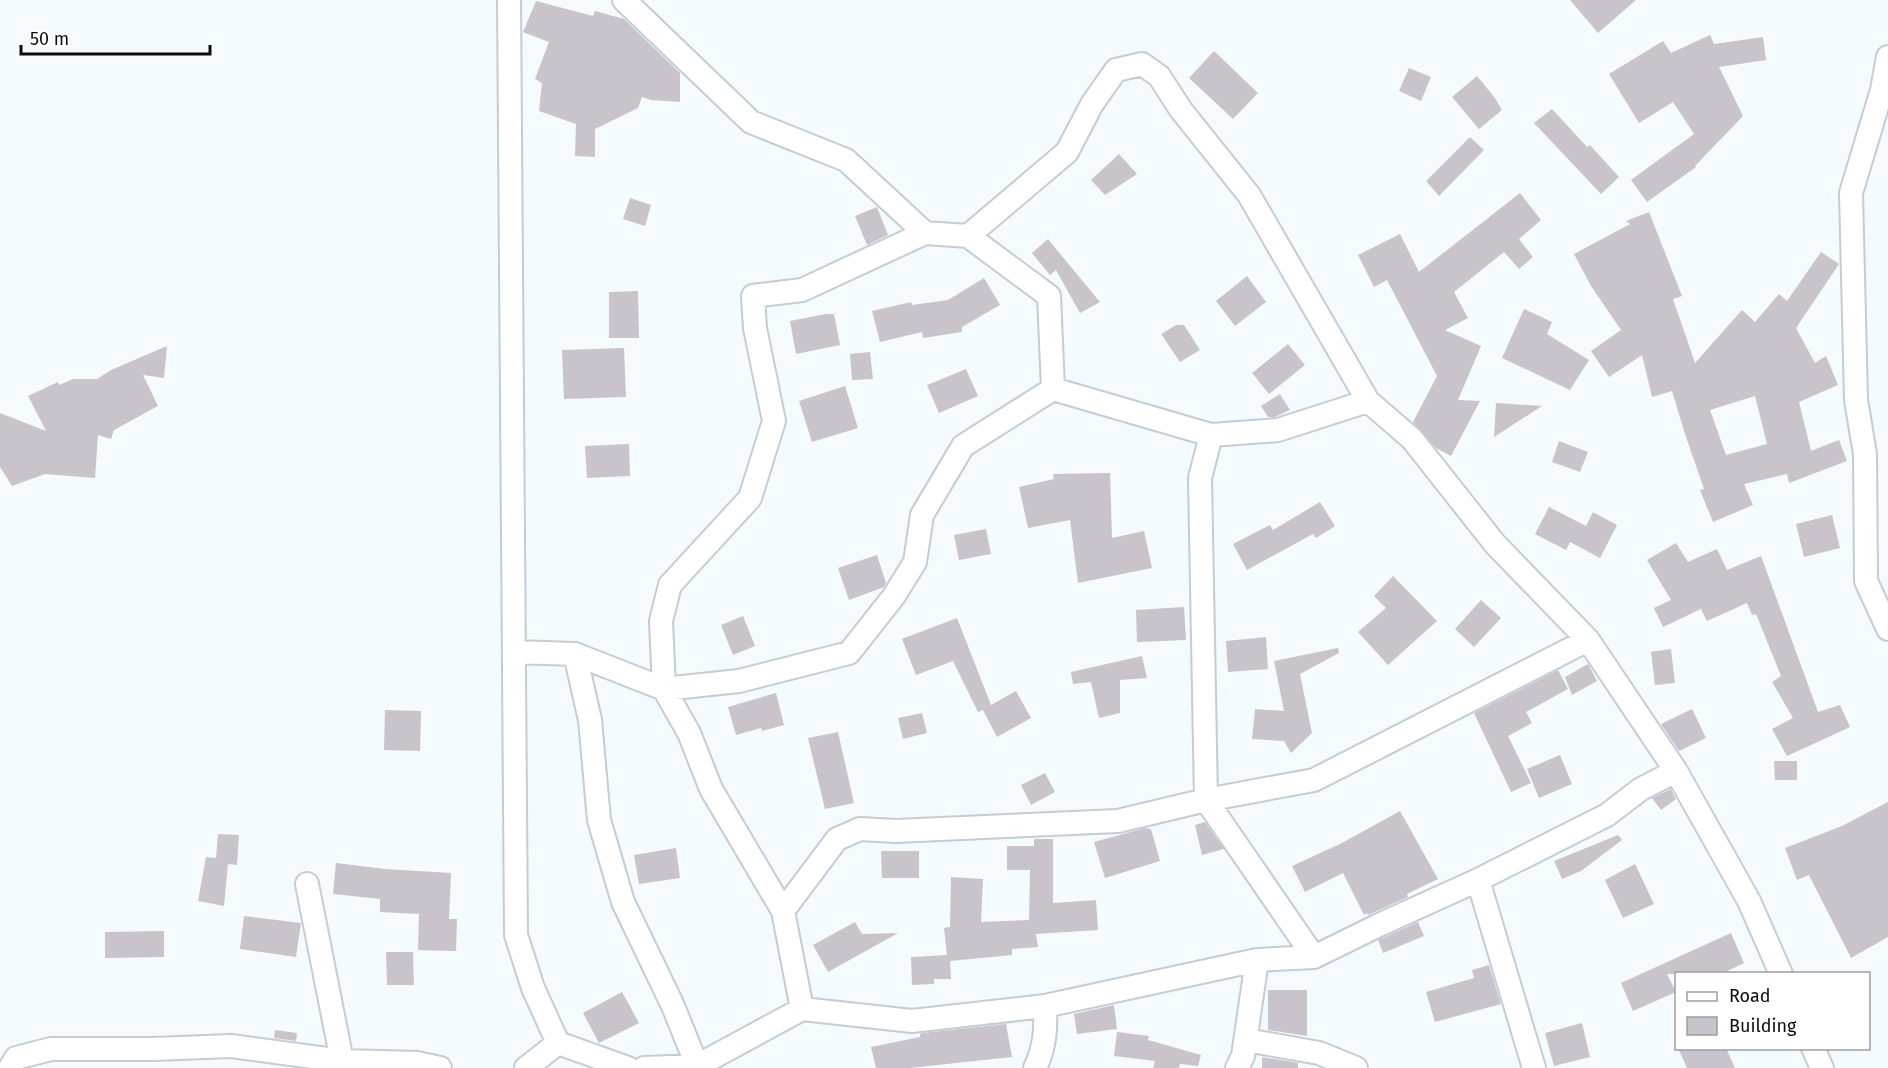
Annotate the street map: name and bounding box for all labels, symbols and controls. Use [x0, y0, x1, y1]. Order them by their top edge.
scale bar [21, 18, 210, 56]
text: 50 m [30, 28, 69, 50]
legend [1675, 972, 1870, 1050]
text: Road [1729, 985, 1771, 1007]
text: Building [1729, 1015, 1797, 1037]

